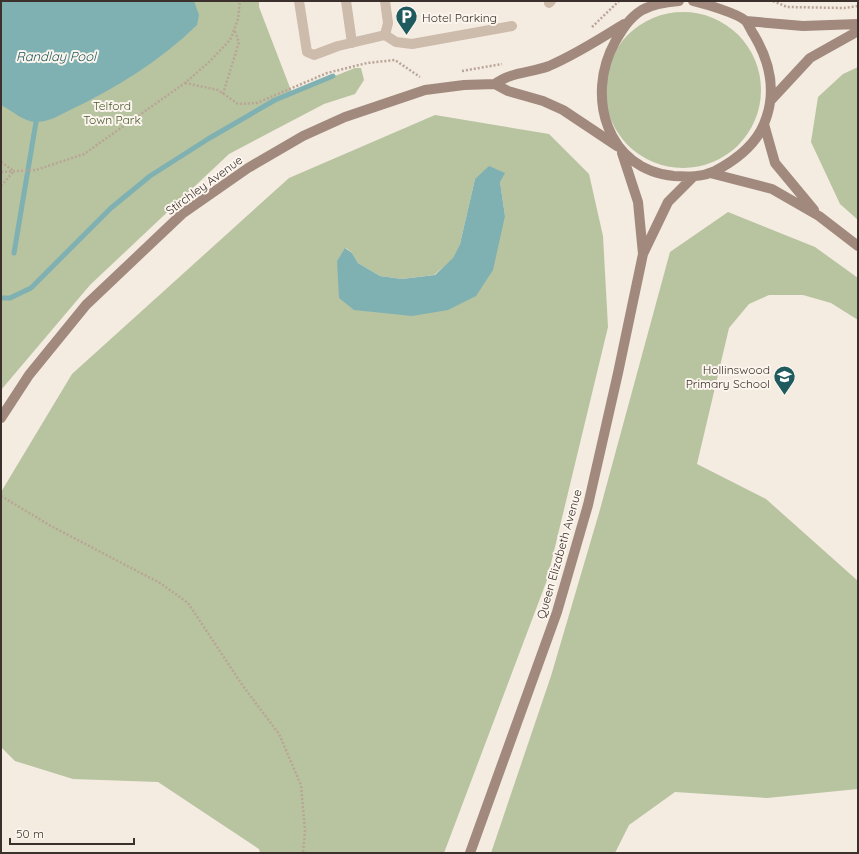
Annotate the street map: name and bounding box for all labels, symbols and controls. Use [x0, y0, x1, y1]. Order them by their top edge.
parking icon: Hotel Parking [394, 4, 420, 37]
place label: Hotel Parking [422, 10, 497, 25]
water label: Randlay Pool [16, 48, 98, 64]
park label: Telford Town Park [83, 98, 141, 127]
street label: Stirchley Avenue [163, 152, 246, 218]
place label: Hollinswood Primary School [686, 362, 770, 391]
school or university icon: Hollinswood Primary School [772, 363, 798, 396]
street label: Queen Elizabeth Avenue [533, 487, 585, 621]
scale bar [10, 820, 134, 846]
text: 50 m [16, 826, 44, 841]

